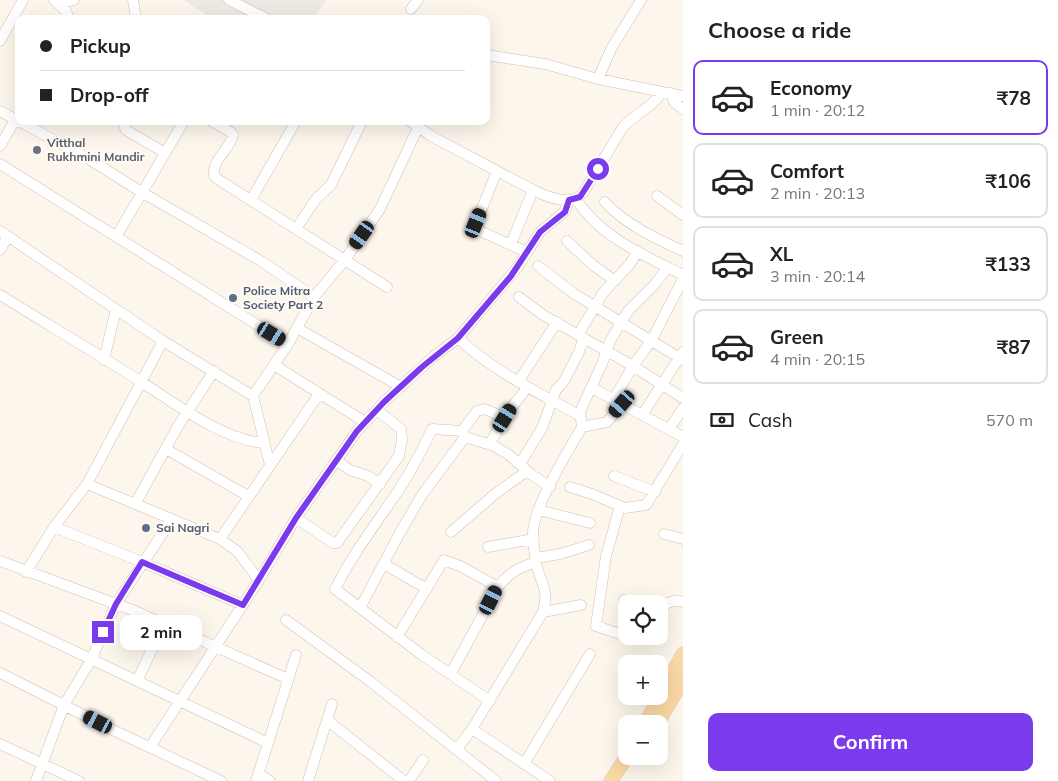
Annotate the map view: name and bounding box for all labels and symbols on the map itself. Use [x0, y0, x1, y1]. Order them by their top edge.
place label: Vitthal Rukhmini Mandir [46, 135, 145, 164]
marker: Vitthal Rukhmini Mandir [31, 144, 43, 156]
route start [587, 158, 609, 180]
car [463, 206, 488, 240]
car [347, 218, 376, 252]
place label: Police Mitra Society Part 2 [243, 283, 323, 312]
marker: Police Mitra Society Part 2 [227, 292, 239, 304]
car [255, 320, 288, 348]
car [606, 388, 637, 420]
car [490, 401, 519, 435]
place label: Sai Nagri [156, 520, 209, 535]
marker: Sai Nagri [140, 522, 152, 534]
car [477, 583, 504, 617]
callout: 2 min [120, 614, 203, 650]
route end [92, 621, 114, 643]
car [81, 709, 114, 735]

